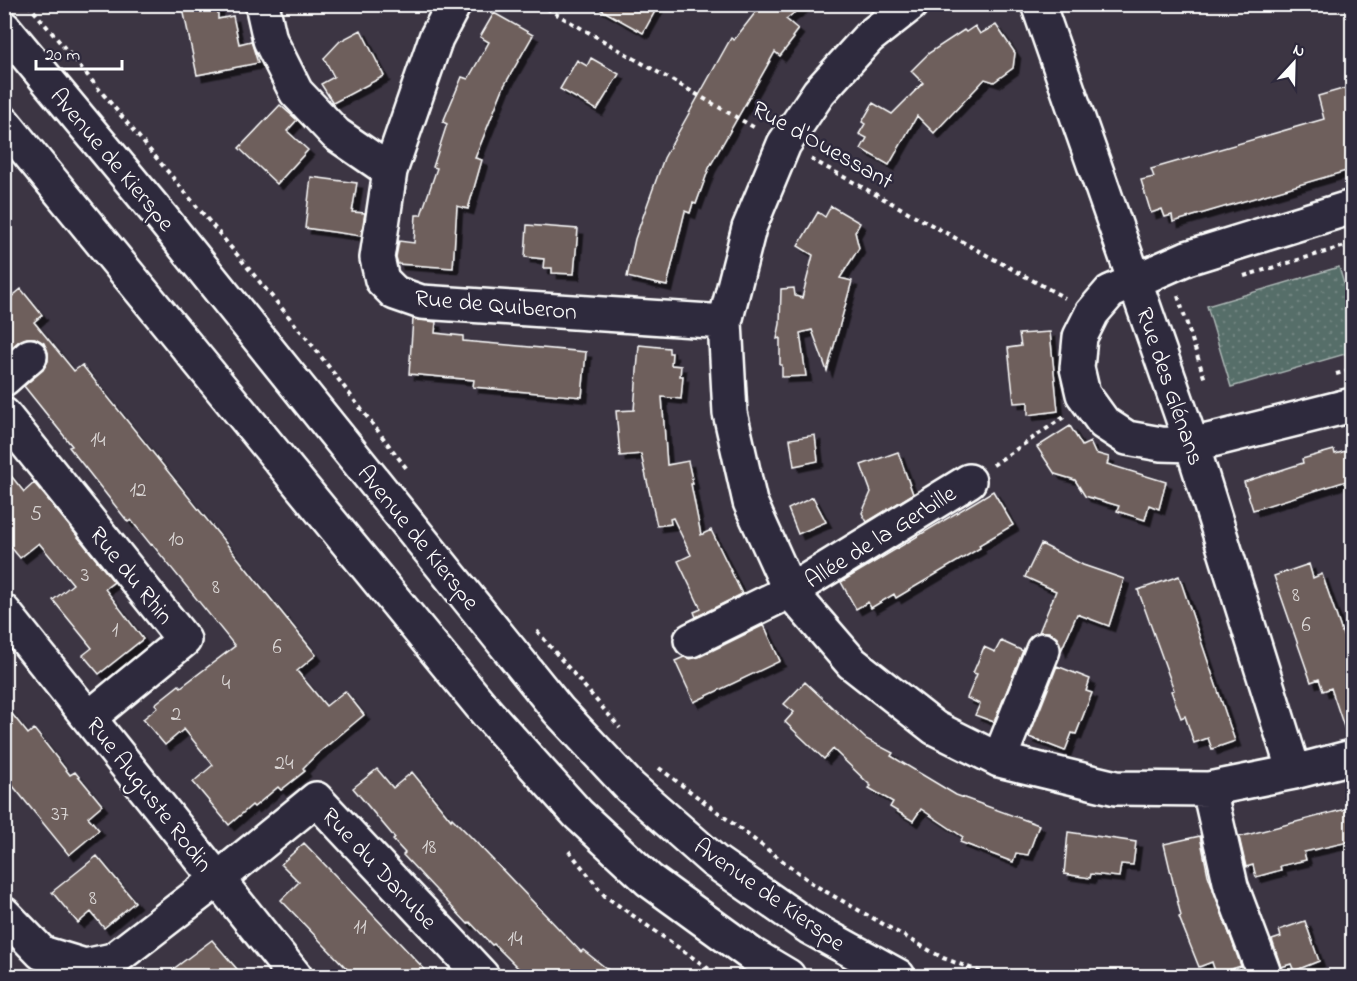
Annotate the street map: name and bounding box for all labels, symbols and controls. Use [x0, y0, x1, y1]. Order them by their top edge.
scale bar [36, 33, 122, 71]
north arrow [1264, 33, 1324, 93]
text: N [1289, 38, 1309, 64]
text: 20 m [45, 43, 80, 69]
street label: Avenue de Kierspe [40, 81, 182, 240]
street label: Rue d'Ouessant [745, 93, 899, 200]
street label: Rue de Quiberon [413, 282, 578, 331]
street label: Rue des Glénans [1125, 303, 1212, 470]
house number: 14 [90, 426, 106, 456]
street label: Avenue de Kierspe [347, 458, 487, 619]
house number: 12 [129, 476, 147, 506]
street label: Allée de la Gerbille [799, 477, 964, 599]
house number: 5 [30, 500, 42, 530]
street label: Rue du Rhin [79, 520, 181, 633]
house number: 10 [168, 525, 184, 555]
house number: 3 [81, 561, 89, 591]
house number: 8 [212, 573, 220, 603]
house number: 8 [1292, 581, 1300, 611]
house number: 6 [1301, 611, 1311, 641]
house number: 1 [112, 616, 119, 646]
house number: 6 [272, 633, 282, 663]
house number: 4 [222, 669, 231, 699]
house number: 2 [171, 700, 181, 730]
street label: Rue Auguste Rodin [76, 710, 220, 881]
house number: 24 [274, 749, 294, 779]
house number: 37 [51, 800, 69, 830]
street label: Rue du Danube [312, 801, 444, 939]
street label: Avenue de Kierspe [686, 831, 852, 962]
house number: 18 [422, 833, 436, 863]
house number: 8 [89, 884, 97, 914]
house number: 11 [353, 913, 367, 943]
house number: 14 [507, 925, 523, 955]

